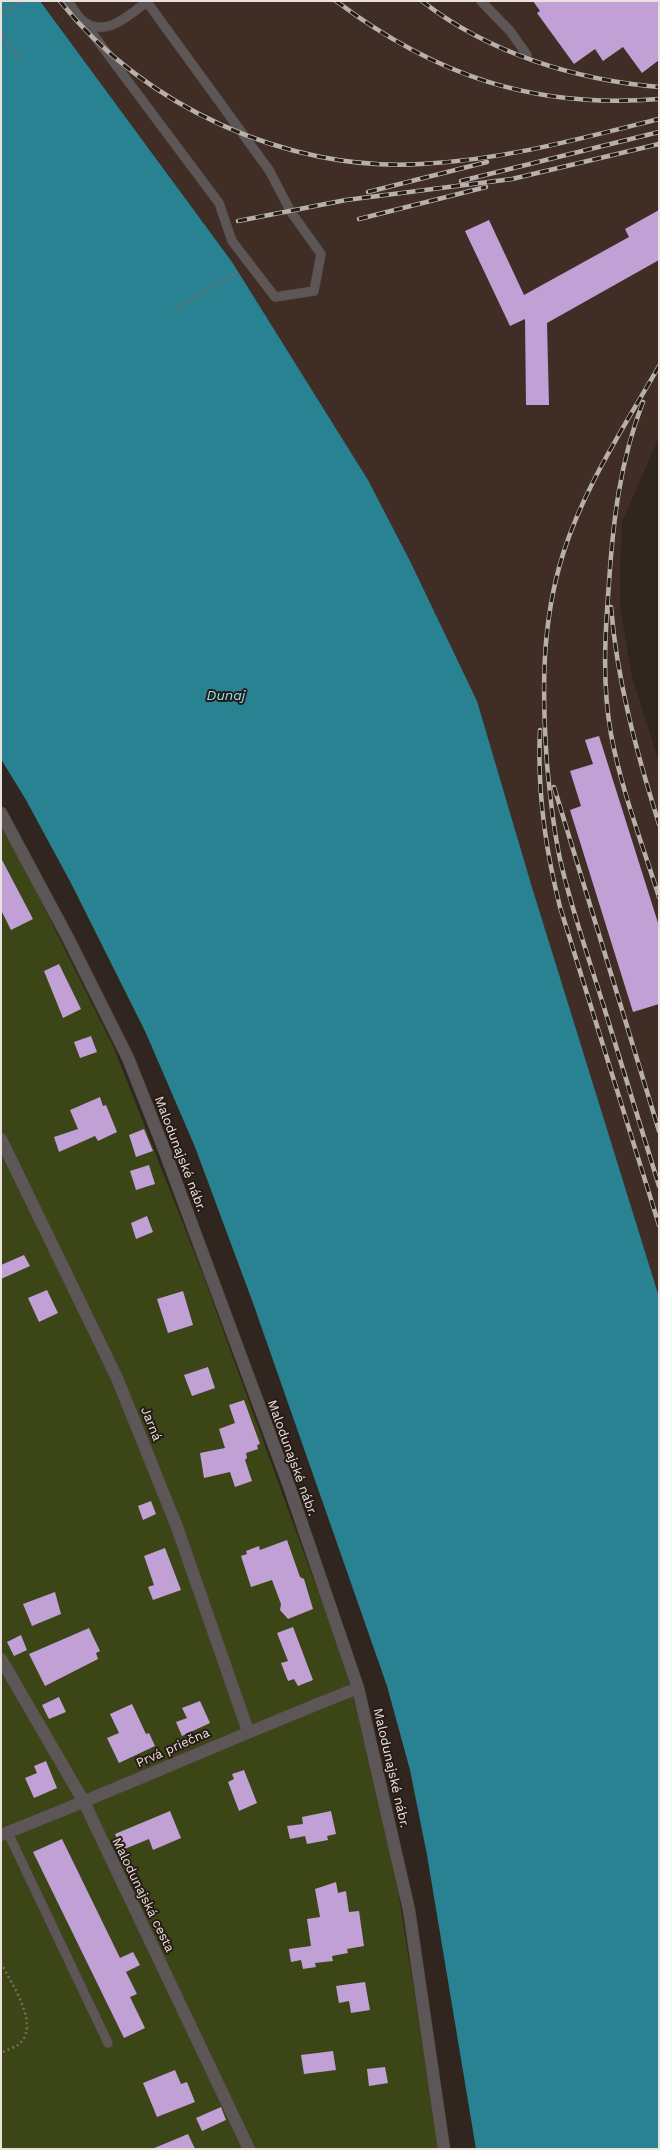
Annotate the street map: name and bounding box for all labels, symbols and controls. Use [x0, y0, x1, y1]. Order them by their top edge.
water label: Dunaj [207, 688, 245, 704]
street label: Malodunajské nábr. [151, 1094, 209, 1214]
street label: Malodunajské nábr. [264, 1398, 320, 1518]
street label: Jarná [137, 1405, 165, 1443]
street label: Malodunajské nábr. [370, 1707, 412, 1829]
street label: Prvá priečna [134, 1725, 212, 1771]
street label: Malodunajská cesta [108, 1835, 178, 1955]

